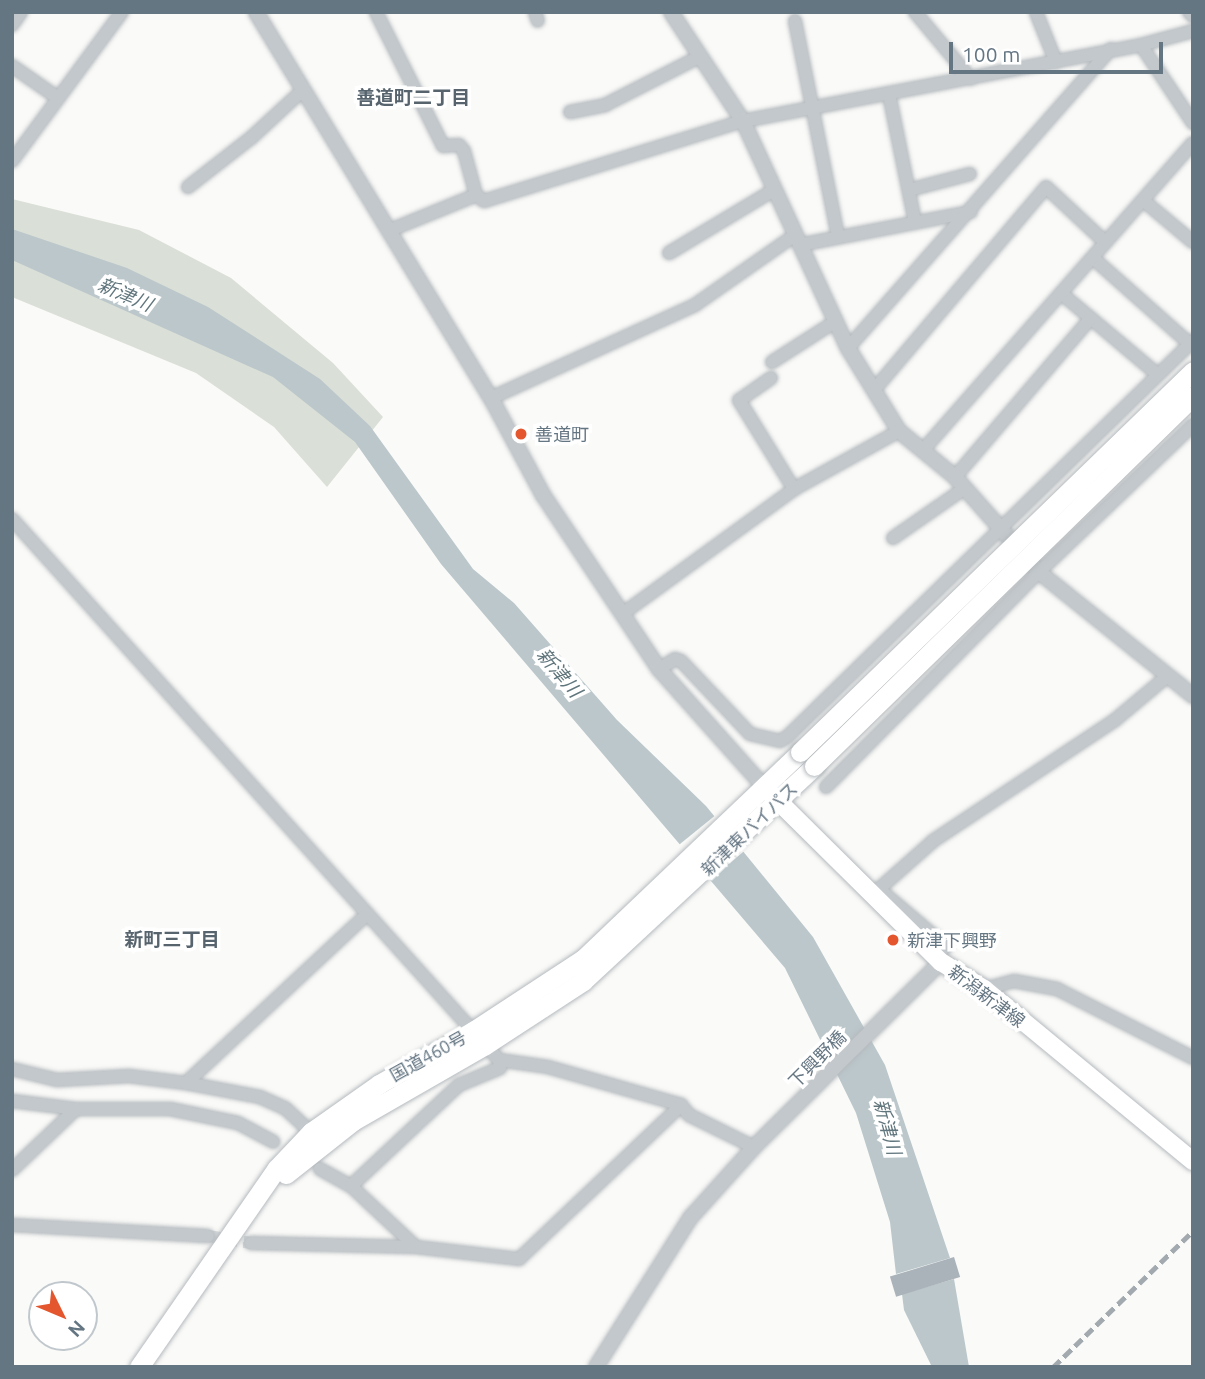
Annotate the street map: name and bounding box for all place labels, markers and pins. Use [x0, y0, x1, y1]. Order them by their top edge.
place label: 善道町 [535, 423, 589, 445]
marker: 善道町 [513, 426, 529, 442]
place label: 新津下興野 [907, 929, 997, 951]
marker: 新津下興野 [885, 932, 901, 948]

